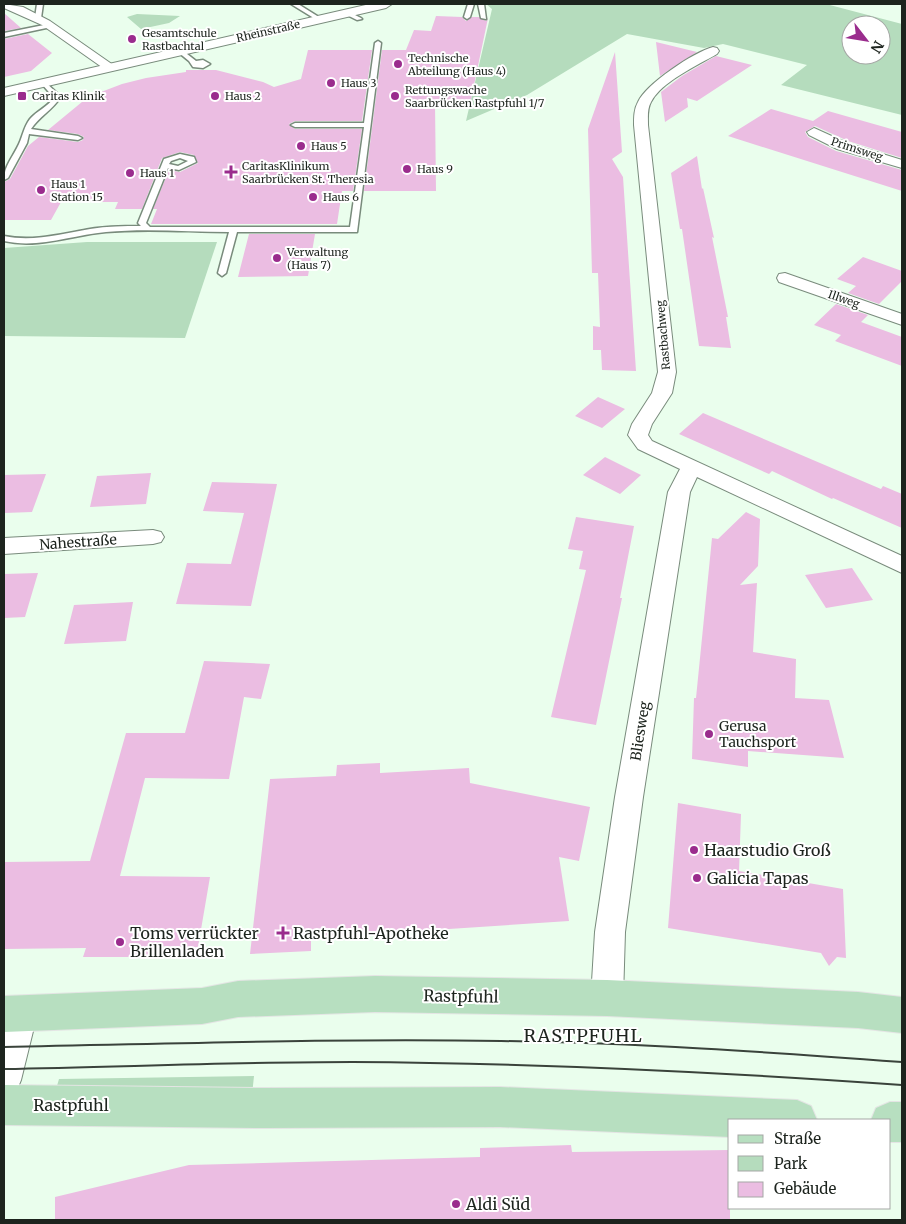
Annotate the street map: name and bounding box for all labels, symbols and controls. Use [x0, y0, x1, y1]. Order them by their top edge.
north arrow [841, 15, 891, 65]
street label: Rheinstraße [235, 17, 302, 45]
place label: Gesamtschule Rastbachtal [142, 26, 217, 53]
marker: Gesamtschule Rastbachtal [126, 33, 138, 45]
text: N [867, 37, 888, 56]
place label: Technische Abteilung (Haus 4) [407, 51, 506, 78]
marker: Technische Abteilung (Haus 4) [392, 58, 404, 70]
place label: Haus 3 [341, 76, 377, 90]
marker: Haus 3 [325, 77, 337, 89]
place label: Rettungswache Saarbrücken Rastpfuhl 1/7 [405, 83, 544, 110]
place label: Caritas Klinik [32, 89, 105, 103]
place label: Haus 2 [225, 89, 261, 103]
marker: Caritas Klinik [16, 90, 28, 102]
marker: Haus 2 [209, 90, 221, 102]
marker: Rettungswache Saarbrücken Rastpfuhl 1/7 [389, 90, 401, 102]
street label: Primsweg [829, 134, 885, 164]
place label: Haus 5 [311, 139, 347, 153]
marker: Haus 5 [295, 140, 307, 152]
place label: CaritasKlinikum Saarbrücken St. Theresia [242, 159, 374, 186]
place label: Haus 9 [417, 162, 453, 176]
marker: Haus 9 [401, 163, 413, 175]
marker: CaritasKlinikum Saarbrücken St. Theresia [224, 165, 238, 179]
place label: Haus 1 [140, 166, 174, 180]
marker: Haus 1 [124, 167, 136, 179]
place label: Haus 1 Station 15 [51, 177, 103, 204]
marker: Haus 1 Station 15 [35, 184, 47, 196]
place label: Haus 6 [323, 190, 359, 204]
marker: Haus 6 [307, 191, 319, 203]
place label: Verwaltung (Haus 7) [286, 245, 348, 272]
marker: Verwaltung (Haus 7) [271, 252, 283, 264]
street label: Illweg [826, 287, 862, 311]
street label: Rastbachweg [653, 299, 673, 370]
street label: Nahestraße [39, 530, 117, 554]
street label: Bliesweg [626, 699, 654, 762]
place label: Gerusa Tauchsport [719, 717, 797, 751]
marker: Gerusa Tauchsport [703, 728, 715, 740]
place label: Haarstudio Groß [704, 840, 831, 860]
marker: Haarstudio Groß [688, 844, 700, 856]
place label: Galicia Tapas [707, 868, 809, 888]
marker: Galicia Tapas [691, 872, 703, 884]
place label: Toms verrückter Brillenladen [130, 923, 259, 961]
place label: Rastpfuhl-Apotheke [293, 923, 449, 943]
marker: Rastpfuhl-Apotheke [277, 927, 289, 939]
marker: Toms verrückter Brillenladen [114, 936, 126, 948]
street label: Rastpfuhl [423, 985, 499, 1007]
district label: RASTPFUHL [523, 1024, 643, 1047]
street label: Rastpfuhl [33, 1095, 109, 1115]
legend [728, 1119, 891, 1209]
text: Straße [774, 1129, 821, 1148]
text: Park [774, 1154, 808, 1173]
text: Gebäude [774, 1179, 837, 1198]
place label: Aldi Süd [465, 1194, 530, 1214]
marker: Aldi Süd [450, 1198, 462, 1210]

